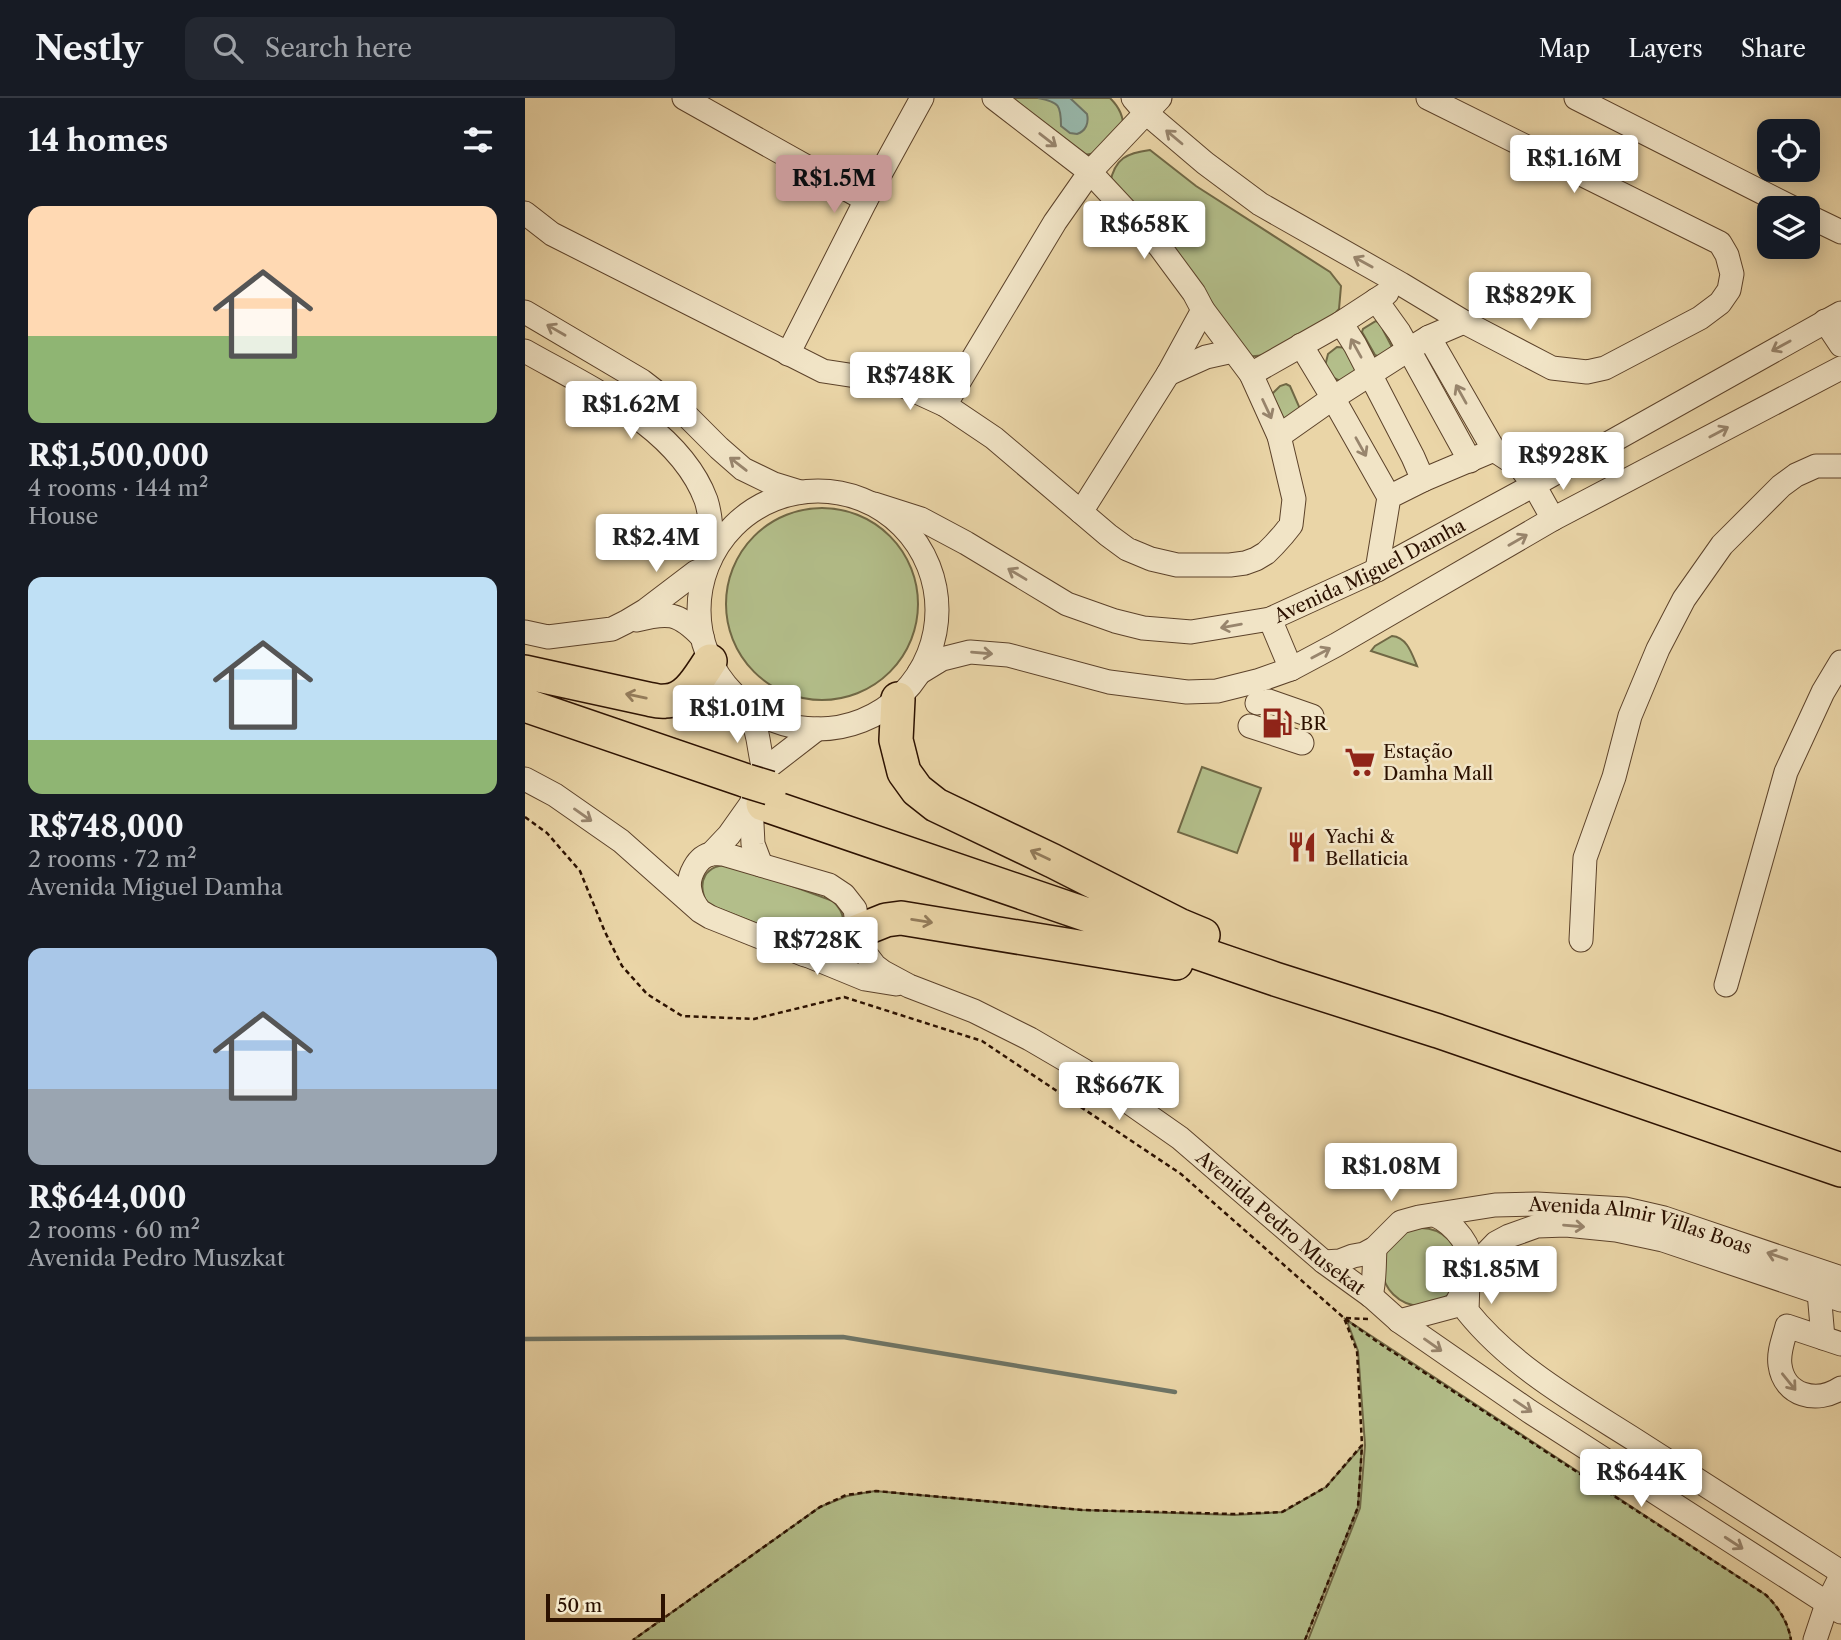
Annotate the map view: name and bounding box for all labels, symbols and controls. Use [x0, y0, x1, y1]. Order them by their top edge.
search box [185, 17, 675, 80]
text: Nestly [35, 28, 143, 69]
icon: search [209, 29, 247, 67]
text: Search here [265, 32, 412, 64]
text: Map [1539, 34, 1590, 63]
text: Layers [1628, 34, 1703, 63]
text: Share [1741, 34, 1806, 63]
map controls [1757, 119, 1820, 259]
button: locate [1757, 119, 1820, 182]
icon: filters [459, 121, 497, 159]
text: 14 homes [28, 122, 168, 159]
one-way arrow [1166, 129, 1184, 145]
one-way arrow [1039, 132, 1057, 147]
pin: R$1.16M [1509, 136, 1639, 195]
text: R$1.16M [1526, 144, 1622, 172]
pin: R$1.5M [777, 156, 891, 215]
text: R$1.5M [792, 164, 876, 192]
button: layers [1757, 196, 1820, 259]
pin: R$658K [1087, 202, 1201, 261]
text: R$658K [1099, 210, 1189, 238]
icon: home [200, 251, 326, 377]
one-way arrow [1354, 255, 1374, 269]
pin: R$829K [1473, 272, 1587, 332]
text: R$829K [1485, 281, 1575, 309]
one-way arrow [546, 323, 566, 337]
one-way arrow [1349, 338, 1362, 359]
one-way arrow [1772, 339, 1792, 353]
pin: R$748K [853, 352, 967, 412]
text: R$748K [866, 361, 954, 389]
pin: R$1.62M [566, 382, 696, 441]
one-way arrow [1454, 384, 1468, 404]
text: R$1.62M [581, 390, 681, 418]
one-way arrow [1261, 398, 1274, 419]
one-way arrow [1708, 425, 1728, 439]
pin: R$928K [1506, 432, 1620, 492]
text: R$1,500,000 [28, 437, 209, 474]
one-way arrow [1354, 437, 1368, 457]
text: R$928K [1518, 441, 1608, 469]
one-way arrow [729, 457, 748, 471]
text: 4 rooms · 144 m² [28, 474, 208, 502]
text: House [28, 502, 98, 530]
street label: Avenida Miguel Damha [1269, 513, 1469, 628]
pin: R$2.4M [599, 514, 713, 574]
text: R$2.4M [612, 523, 700, 551]
one-way arrow [1507, 533, 1528, 546]
one-way arrow [1007, 566, 1027, 580]
one-way arrow [1220, 620, 1243, 633]
icon: home [200, 622, 326, 748]
one-way arrow [1310, 645, 1330, 659]
one-way arrow [971, 647, 993, 660]
pin: R$1.01M [672, 686, 802, 745]
one-way arrow [625, 689, 648, 703]
text: R$1.01M [689, 694, 785, 722]
fuel station icon: BR [1260, 706, 1294, 740]
place label: BR [1300, 712, 1328, 735]
place label: Estação Damha Mall [1383, 740, 1494, 785]
supermarket icon: Estação Damha Mall [1343, 745, 1377, 779]
text: R$748,000 [28, 808, 184, 845]
one-way arrow [573, 808, 592, 822]
place label: Yachi & Bellaticia [1324, 825, 1409, 870]
restaurant icon: Yachi & Bellaticia [1285, 830, 1319, 864]
text: 2 rooms · 72 m² [28, 845, 197, 873]
one-way arrow [1030, 847, 1051, 861]
text: Avenida Miguel Damha [28, 873, 283, 901]
one-way arrow [910, 915, 932, 928]
pin: R$728K [760, 918, 874, 977]
text: R$728K [773, 926, 861, 954]
icon: home [200, 993, 326, 1119]
pin: R$667K [1062, 1062, 1176, 1122]
text: R$667K [1075, 1071, 1163, 1099]
pin: R$1.08M [1326, 1144, 1456, 1203]
street label: Avenida Pedro Musekat [1191, 1145, 1370, 1300]
text: R$1.08M [1341, 1152, 1441, 1180]
text: R$644,000 [28, 1179, 187, 1216]
street label: Avenida Almir Villas Boas [1527, 1192, 1755, 1259]
text: 2 rooms · 60 m² [28, 1216, 200, 1244]
one-way arrow [1562, 1220, 1584, 1233]
text: Avenida Pedro Muszkat [28, 1244, 285, 1272]
pin: R$1.85M [1426, 1246, 1556, 1306]
one-way arrow [1766, 1249, 1788, 1261]
text: R$1.85M [1442, 1255, 1540, 1283]
one-way arrow [1423, 1338, 1442, 1352]
one-way arrow [1782, 1372, 1797, 1390]
one-way arrow [1513, 1399, 1532, 1413]
pin: R$644K [1584, 1450, 1698, 1509]
text: R$644K [1596, 1458, 1686, 1486]
one-way arrow [1724, 1536, 1743, 1551]
scale bar [546, 1591, 665, 1623]
text: 50 m [557, 1594, 602, 1617]

